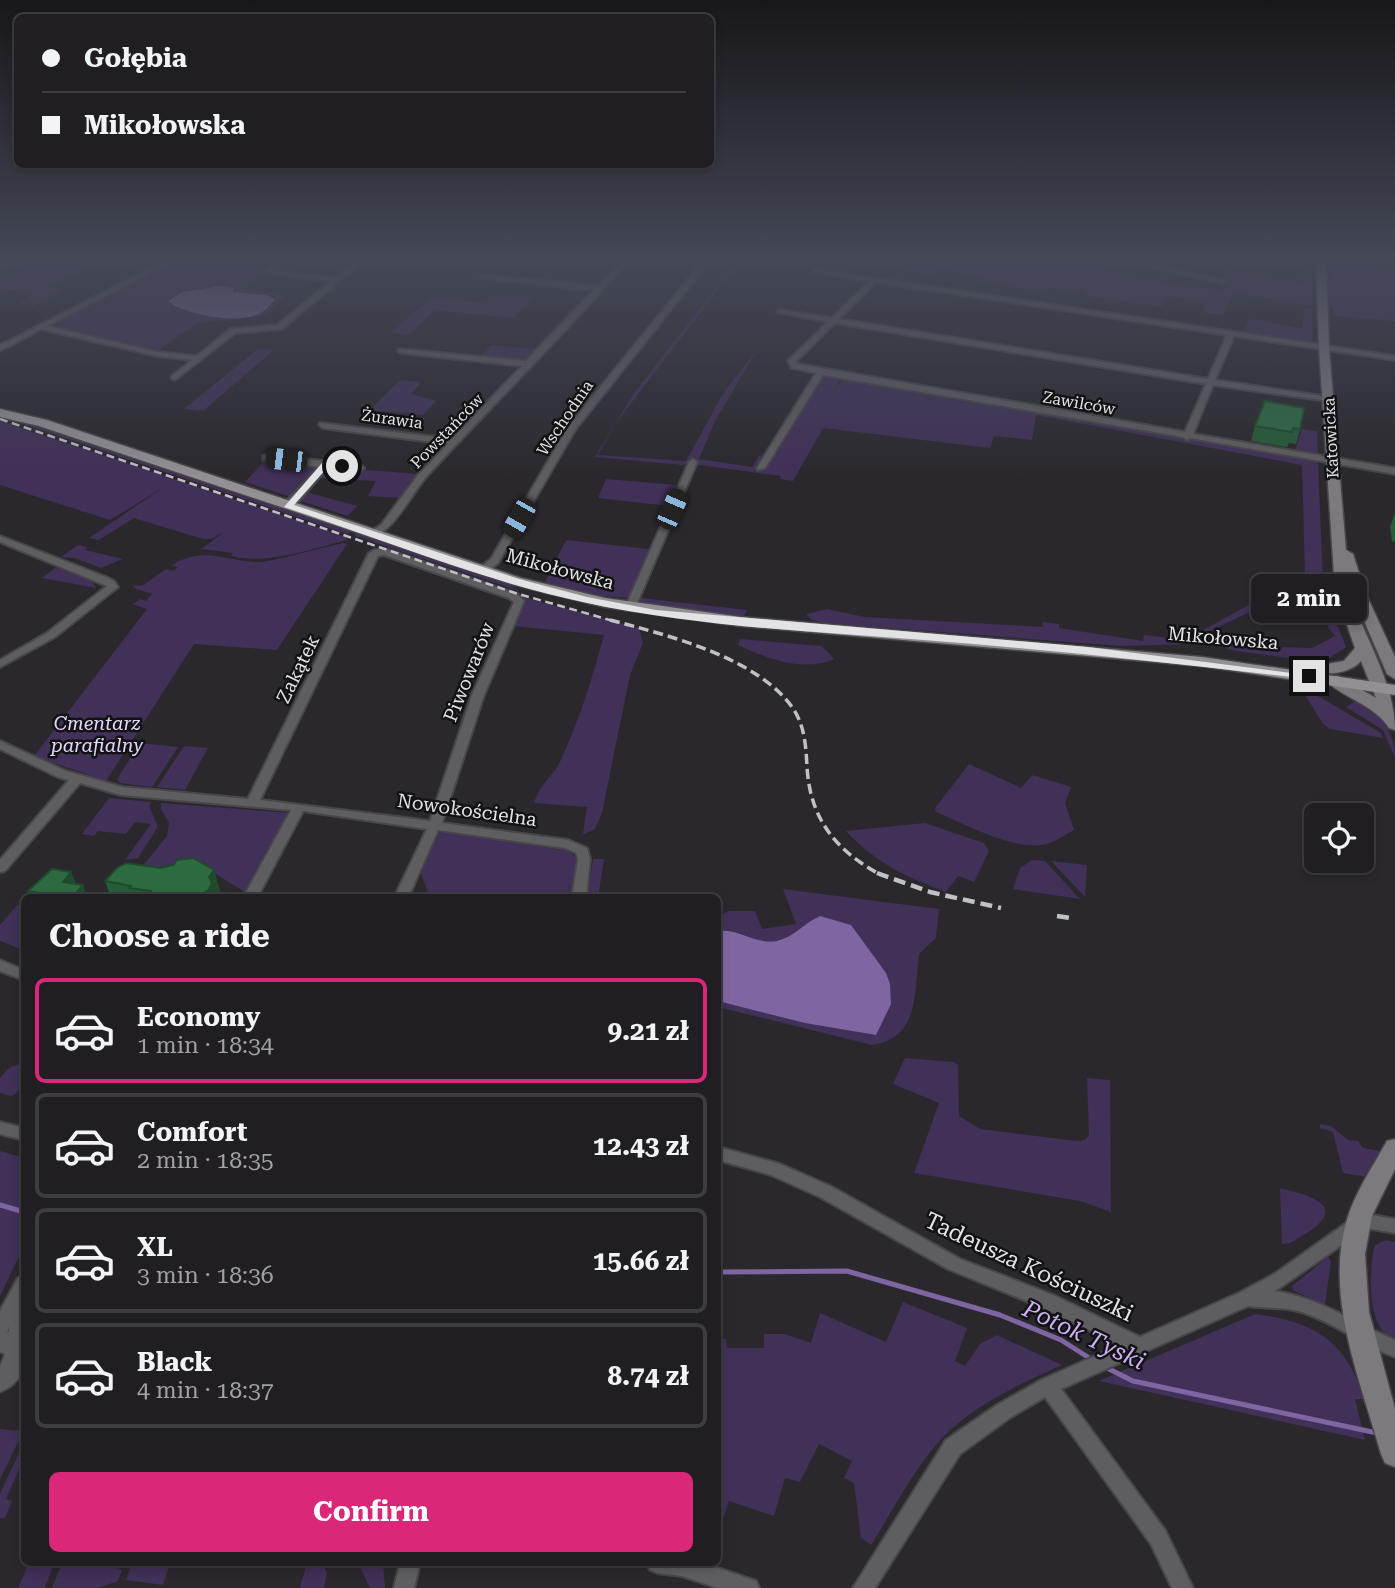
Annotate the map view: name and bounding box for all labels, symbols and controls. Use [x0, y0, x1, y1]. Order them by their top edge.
text: Gołębia [84, 43, 187, 73]
text: Mikołowska [84, 110, 245, 140]
street label: Wschodnia [533, 376, 597, 459]
street label: Zawilców [1041, 387, 1118, 419]
street label: Powstańców [407, 389, 488, 472]
street label: Katowicka [1319, 397, 1343, 479]
street label: Żurawia [360, 405, 424, 433]
car [264, 447, 309, 473]
route start [326, 450, 358, 482]
car [655, 486, 690, 532]
car [500, 495, 539, 541]
street label: Mikołowska [503, 544, 617, 595]
callout: 2 min [1251, 574, 1367, 624]
text: 2 min [1277, 585, 1341, 612]
street label: Piwowarów [439, 619, 499, 725]
street label: Mikołowska [1167, 622, 1280, 654]
street label: Zakątek [272, 631, 324, 707]
route end [1293, 660, 1325, 692]
park label: Cmentarz parafialny [49, 712, 143, 757]
street label: Nowokościelna [396, 789, 539, 831]
map controls [1304, 803, 1374, 873]
button: locate [1304, 803, 1374, 873]
text: Choose a ride [49, 917, 270, 955]
icon: car [53, 999, 116, 1062]
text: Economy [137, 1002, 260, 1032]
text: 9.21 zł [607, 1016, 689, 1046]
text: 1 min · 18:34 [137, 1032, 274, 1059]
icon: car [53, 1114, 116, 1177]
text: Comfort [137, 1117, 247, 1147]
text: 12.43 zł [593, 1131, 689, 1161]
text: 2 min · 18:35 [137, 1147, 274, 1174]
street label: Tadeusza Kościuszki [921, 1207, 1137, 1327]
icon: car [53, 1229, 116, 1292]
text: XL [137, 1232, 173, 1262]
text: 15.66 zł [593, 1246, 689, 1276]
text: 3 min · 18:36 [137, 1262, 274, 1289]
water label: Potok Tyski [1017, 1294, 1150, 1376]
icon: car [53, 1344, 116, 1407]
text: Black [137, 1347, 212, 1377]
text: 8.74 zł [607, 1361, 689, 1391]
text: 4 min · 18:37 [137, 1377, 274, 1404]
button: Confirm [49, 1472, 693, 1552]

